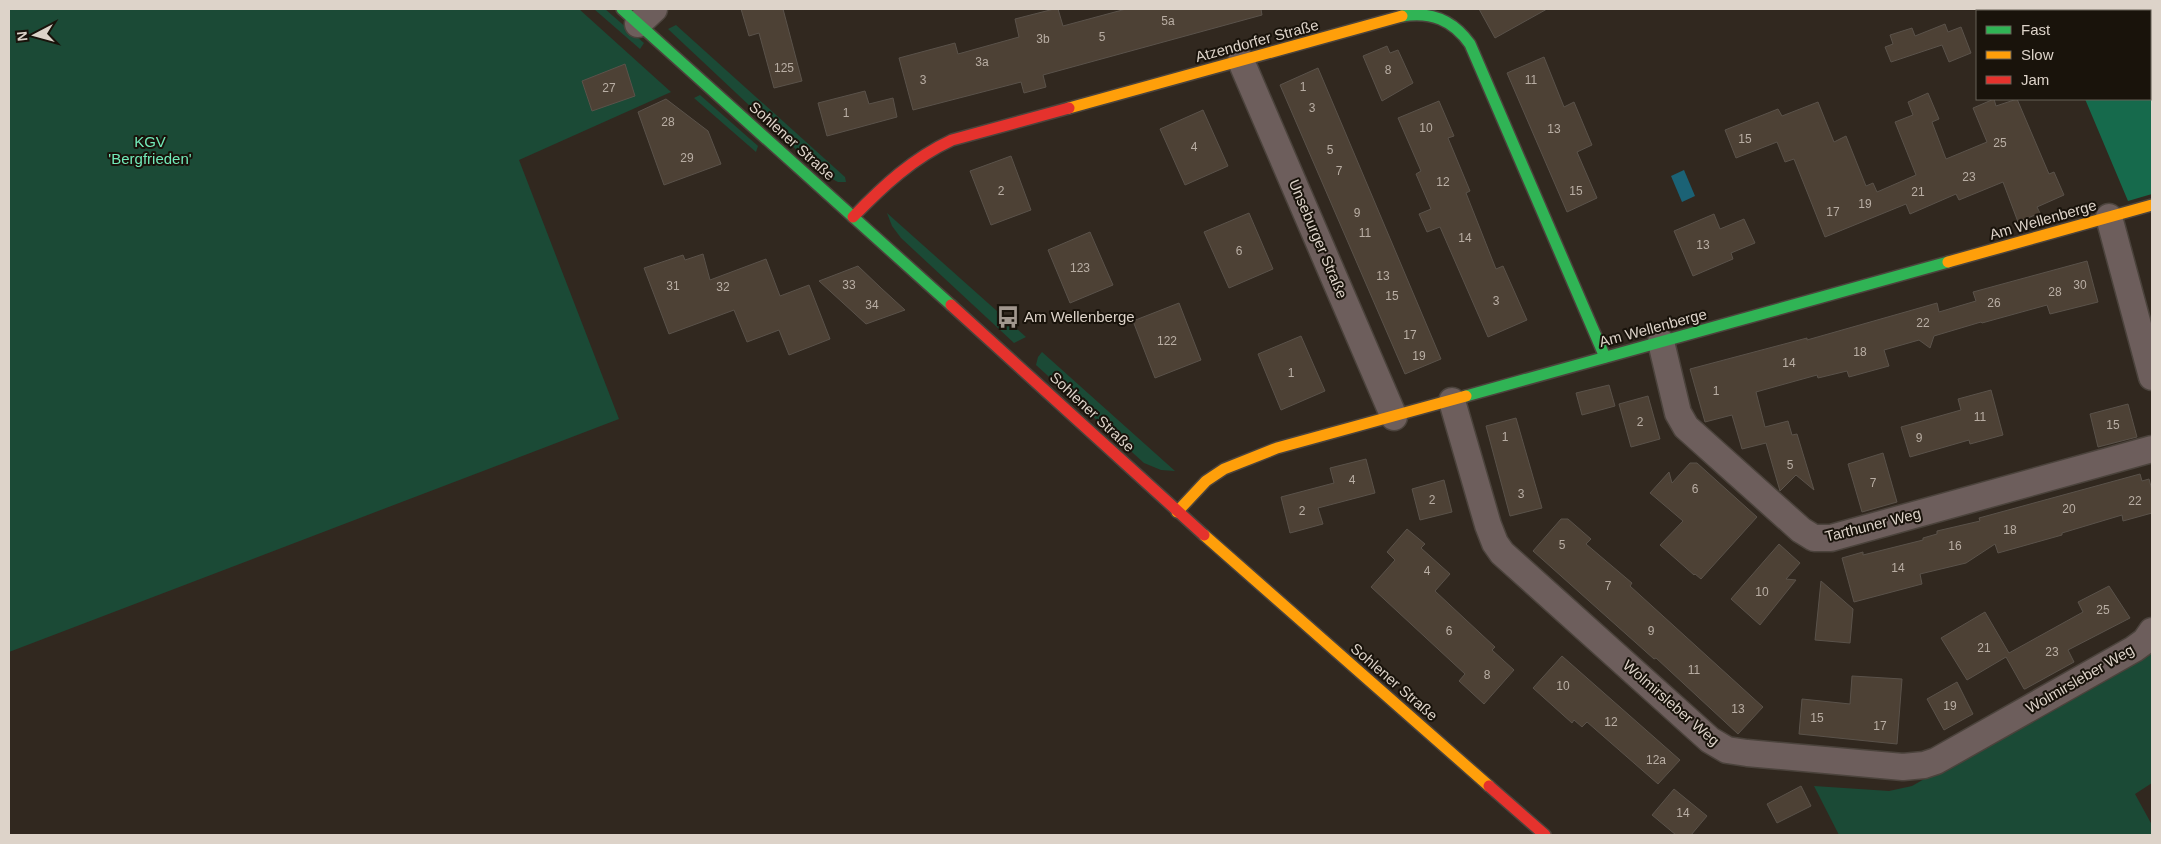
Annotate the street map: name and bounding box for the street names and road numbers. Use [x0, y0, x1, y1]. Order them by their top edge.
street label: Atzendorfer Straße [1193, 16, 1320, 65]
street label: Sohlener Straße [746, 98, 839, 183]
street label: Unseburger Straße [1286, 177, 1351, 301]
street label: Am Wellenberge [1987, 196, 2098, 243]
street label: Am Wellenberge [1597, 305, 1708, 350]
street label: Sohlener Straße [1047, 368, 1138, 455]
street label: Tarthuner Weg [1823, 504, 1923, 545]
street label: Sohlener Straße [1348, 639, 1441, 724]
street label: Wolmirsleber Weg [2023, 641, 2137, 716]
street label: Wolmirsleber Weg [1620, 656, 1723, 749]

